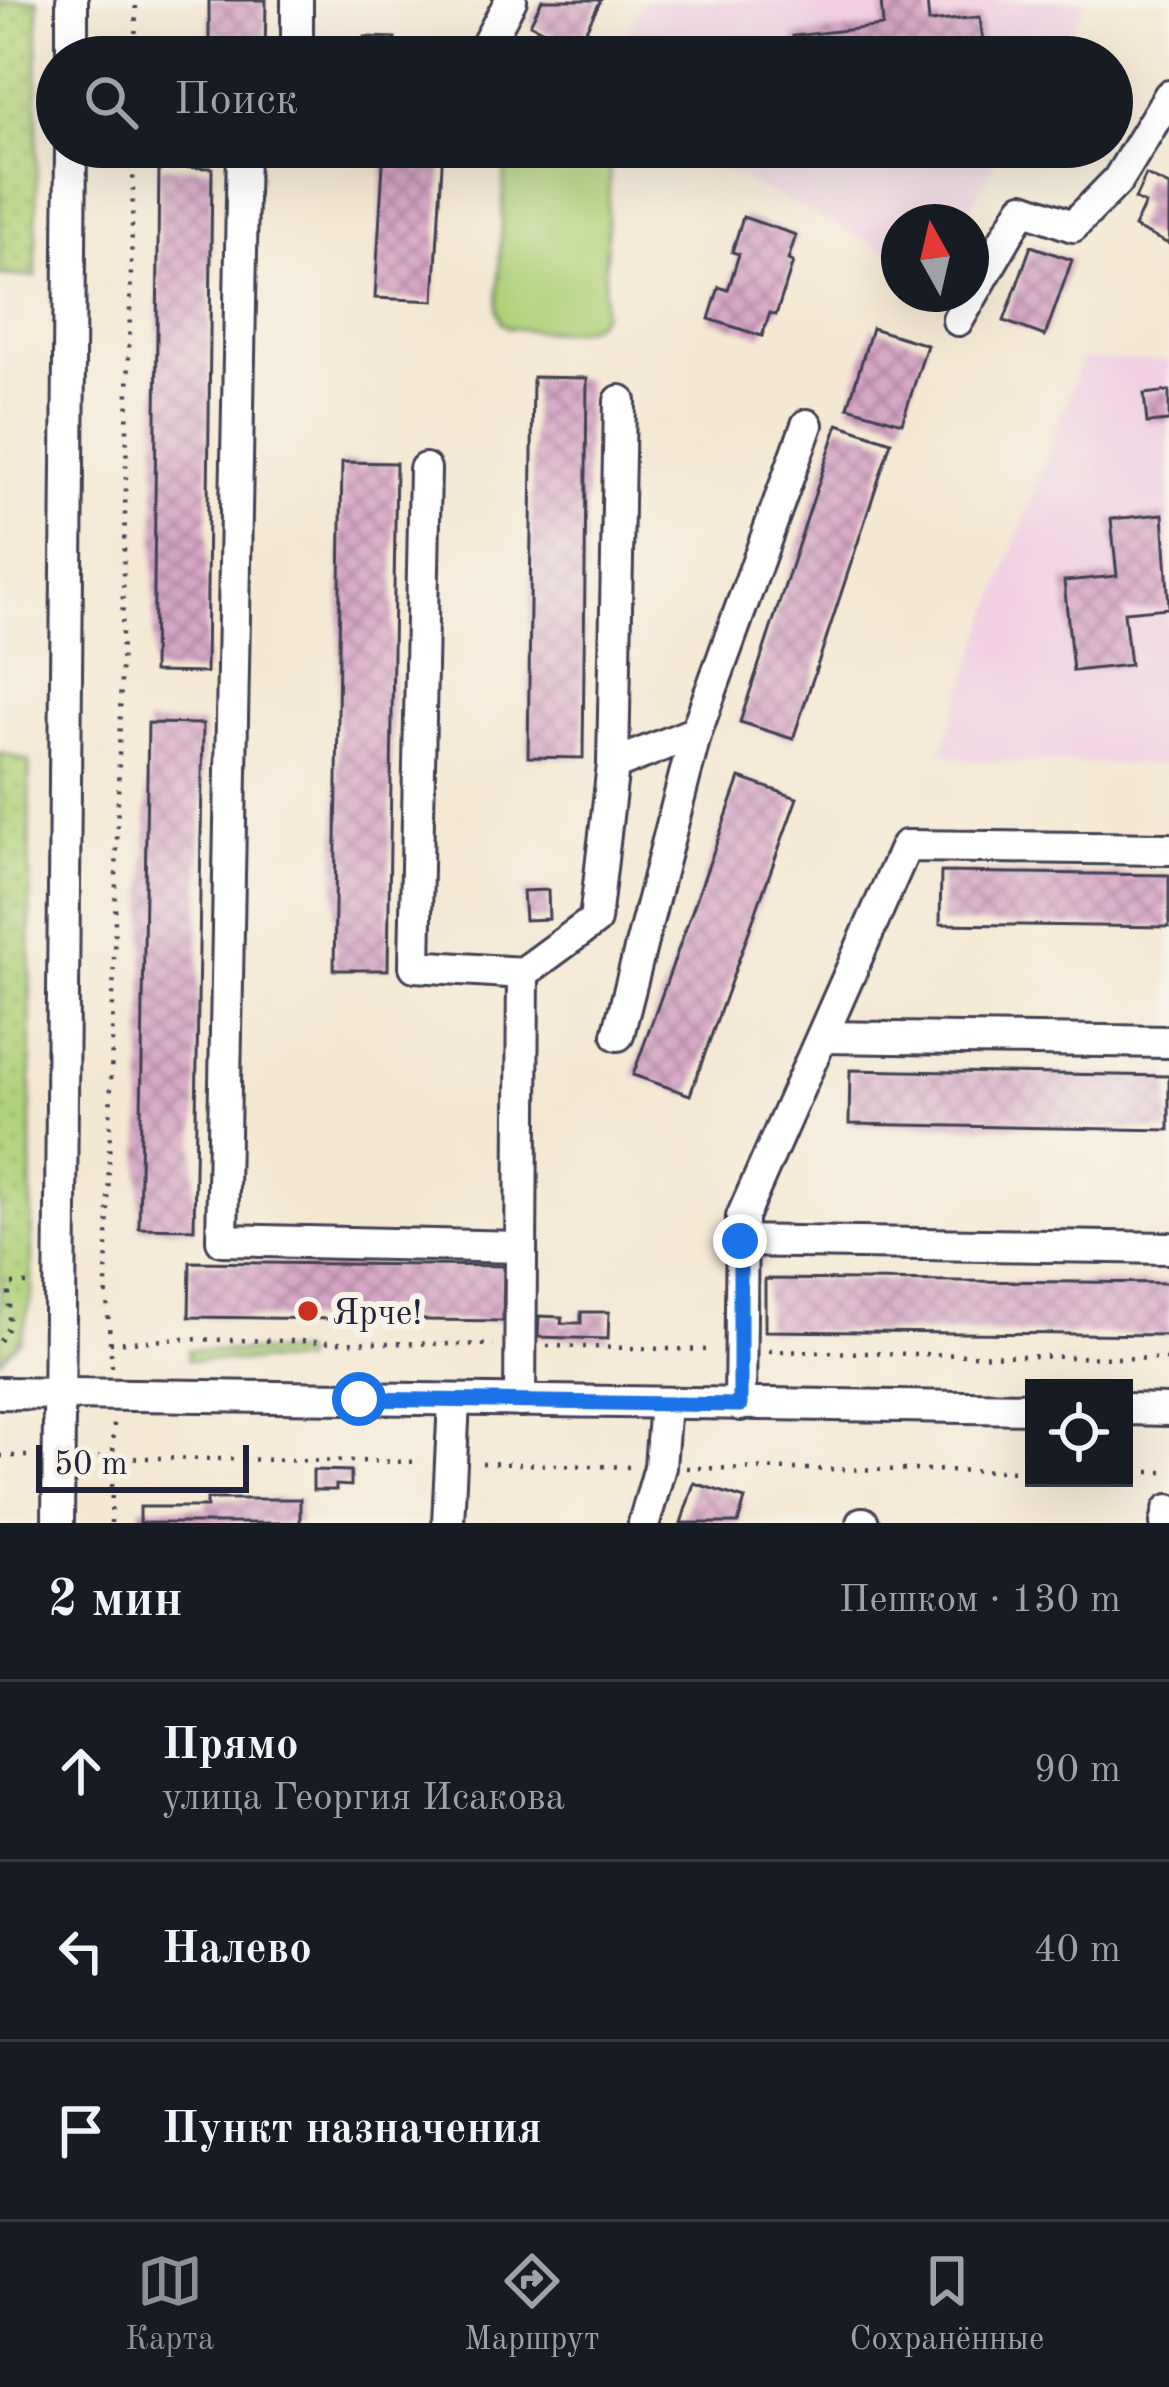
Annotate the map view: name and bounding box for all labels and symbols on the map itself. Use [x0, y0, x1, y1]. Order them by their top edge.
north arrow [881, 204, 989, 312]
route end [713, 1214, 767, 1268]
place label: Ярче! [332, 1297, 422, 1333]
marker: Ярче! [295, 1298, 321, 1324]
route start [332, 1372, 386, 1426]
scale bar [36, 1439, 249, 1492]

